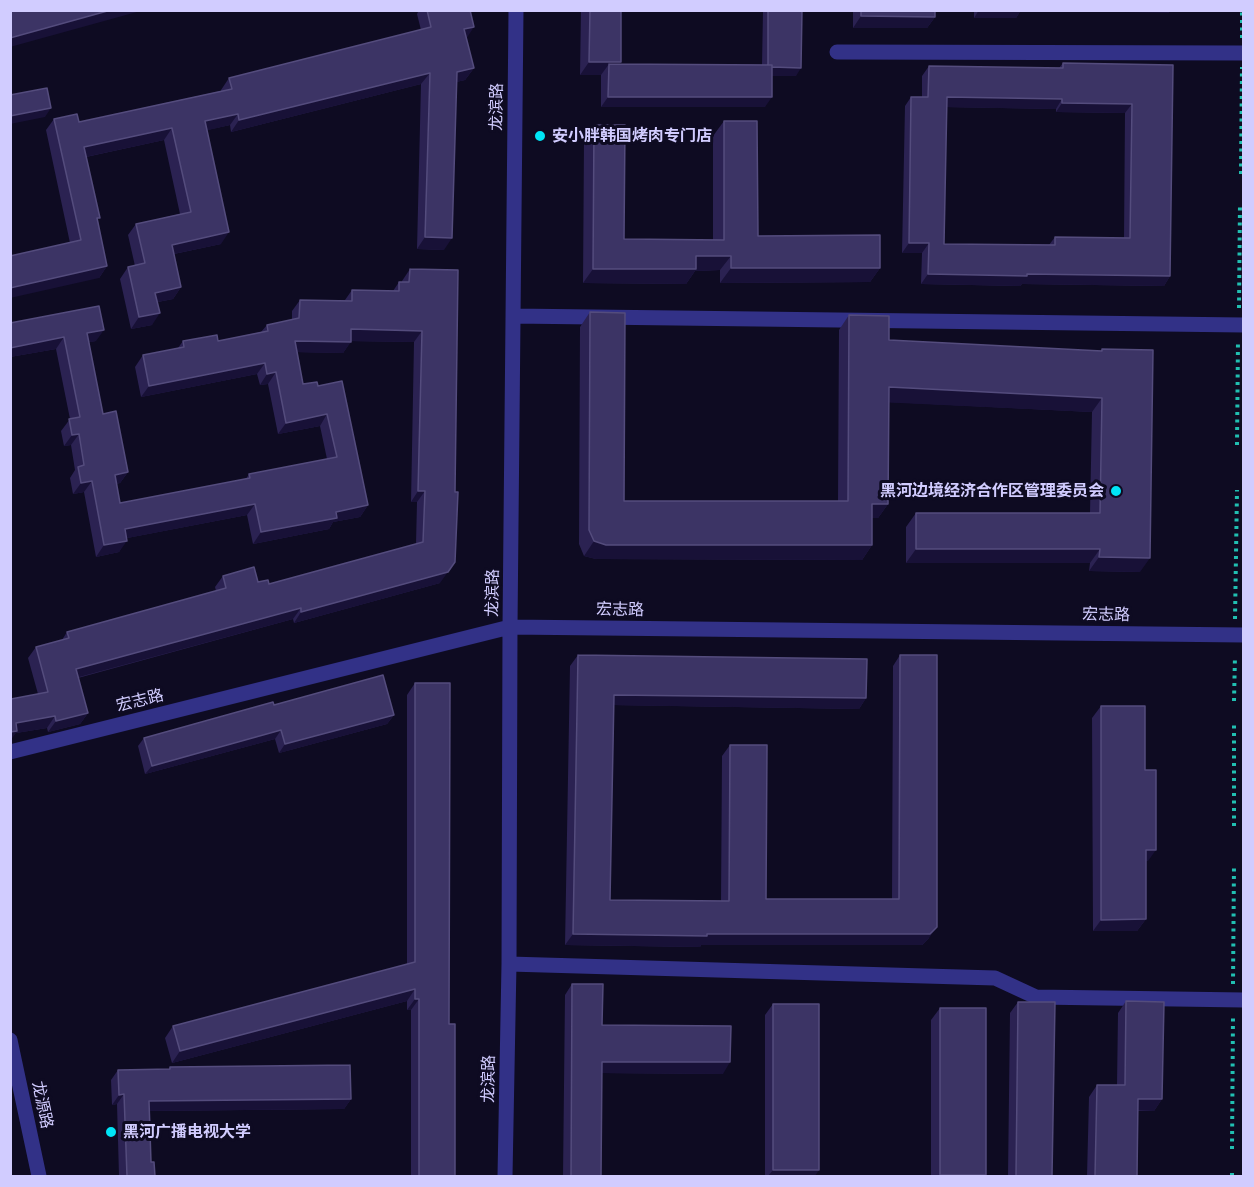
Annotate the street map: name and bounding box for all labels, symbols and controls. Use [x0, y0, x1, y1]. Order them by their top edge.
street label: 龙滨路 [487, 83, 507, 131]
place label: 安小胖韩国烤肉专门店 [552, 126, 712, 146]
marker: 安小胖韩国烤肉专门店 [533, 129, 547, 143]
place label: 黑河边境经济合作区管理委员会 [880, 481, 1104, 501]
marker: 黑河边境经济合作区管理委员会 [1109, 484, 1123, 498]
street label: 龙滨路 [483, 569, 503, 617]
street label: 宏志路 [596, 600, 644, 620]
street label: 宏志路 [1082, 605, 1130, 625]
street label: 宏志路 [114, 686, 166, 716]
street label: 龙滨路 [479, 1055, 499, 1103]
street label: 龙源路 [28, 1080, 56, 1130]
place label: 黑河广播电视大学 [123, 1122, 251, 1142]
marker: 黑河广播电视大学 [104, 1125, 118, 1139]

